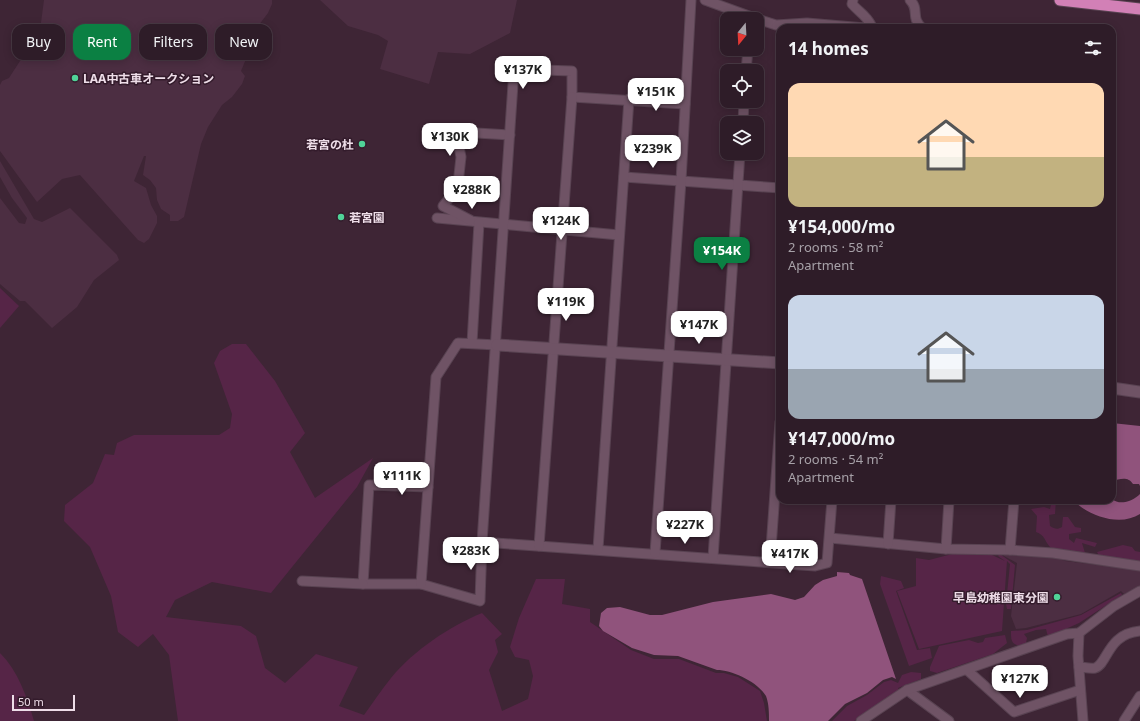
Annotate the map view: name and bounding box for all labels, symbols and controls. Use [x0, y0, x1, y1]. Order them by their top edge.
north arrow [720, 12, 764, 56]
map controls [720, 12, 764, 160]
chip: Buy [12, 24, 65, 60]
chip: Rent [73, 24, 131, 60]
chip: Filters [139, 24, 207, 60]
chip: New [215, 24, 272, 60]
text: 14 homes [788, 37, 869, 60]
icon: filters [1082, 37, 1104, 59]
pin: ¥137K [495, 56, 551, 90]
text: ¥137K [504, 60, 542, 78]
button: locate [720, 64, 764, 108]
place label: LAA中古車オークション [83, 70, 214, 87]
marker: LAA中古車オークション [70, 73, 80, 83]
pin: ¥151K [628, 78, 684, 112]
text: ¥151K [637, 82, 675, 100]
icon: home [910, 109, 982, 181]
button: layers [720, 116, 764, 160]
pin: ¥130K [422, 123, 478, 157]
text: ¥130K [431, 127, 469, 145]
pin: ¥239K [625, 135, 681, 169]
place label: 若宮の杜 [306, 136, 354, 153]
marker: 若宮の杜 [357, 139, 367, 149]
text: ¥239K [634, 139, 672, 157]
pin: ¥288K [444, 176, 500, 210]
text: ¥288K [453, 180, 491, 198]
pin: ¥124K [533, 207, 589, 241]
place label: 若宮園 [349, 209, 385, 226]
text: ¥124K [542, 211, 580, 229]
marker: 若宮園 [336, 212, 346, 222]
text: ¥154,000/mo [788, 215, 895, 238]
pin: ¥154K [694, 237, 750, 271]
text: 2 rooms · 58 m² [788, 238, 883, 256]
text: ¥154K [703, 241, 741, 259]
text: Apartment [788, 256, 854, 274]
pin: ¥119K [538, 288, 594, 322]
text: ¥119K [547, 292, 585, 310]
pin: ¥147K [671, 311, 727, 345]
text: ¥147K [680, 315, 718, 333]
icon: home [910, 321, 982, 393]
text: ¥147,000/mo [788, 427, 895, 450]
text: 2 rooms · 54 m² [788, 450, 883, 468]
pin: ¥111K [374, 462, 430, 496]
text: ¥111K [383, 466, 421, 484]
text: Apartment [788, 468, 854, 486]
pin: ¥227K [657, 511, 713, 545]
text: ¥227K [666, 515, 704, 533]
pin: ¥283K [443, 537, 499, 571]
pin: ¥417K [762, 540, 818, 574]
text: ¥283K [452, 541, 490, 559]
text: ¥417K [771, 544, 809, 562]
place label: 早島幼稚園東分園 [953, 589, 1049, 606]
marker: 早島幼稚園東分園 [1052, 592, 1062, 602]
pin: ¥127K [992, 665, 1048, 699]
text: ¥127K [1001, 669, 1039, 687]
scale bar [12, 693, 75, 712]
text: 50 m [18, 694, 44, 709]

